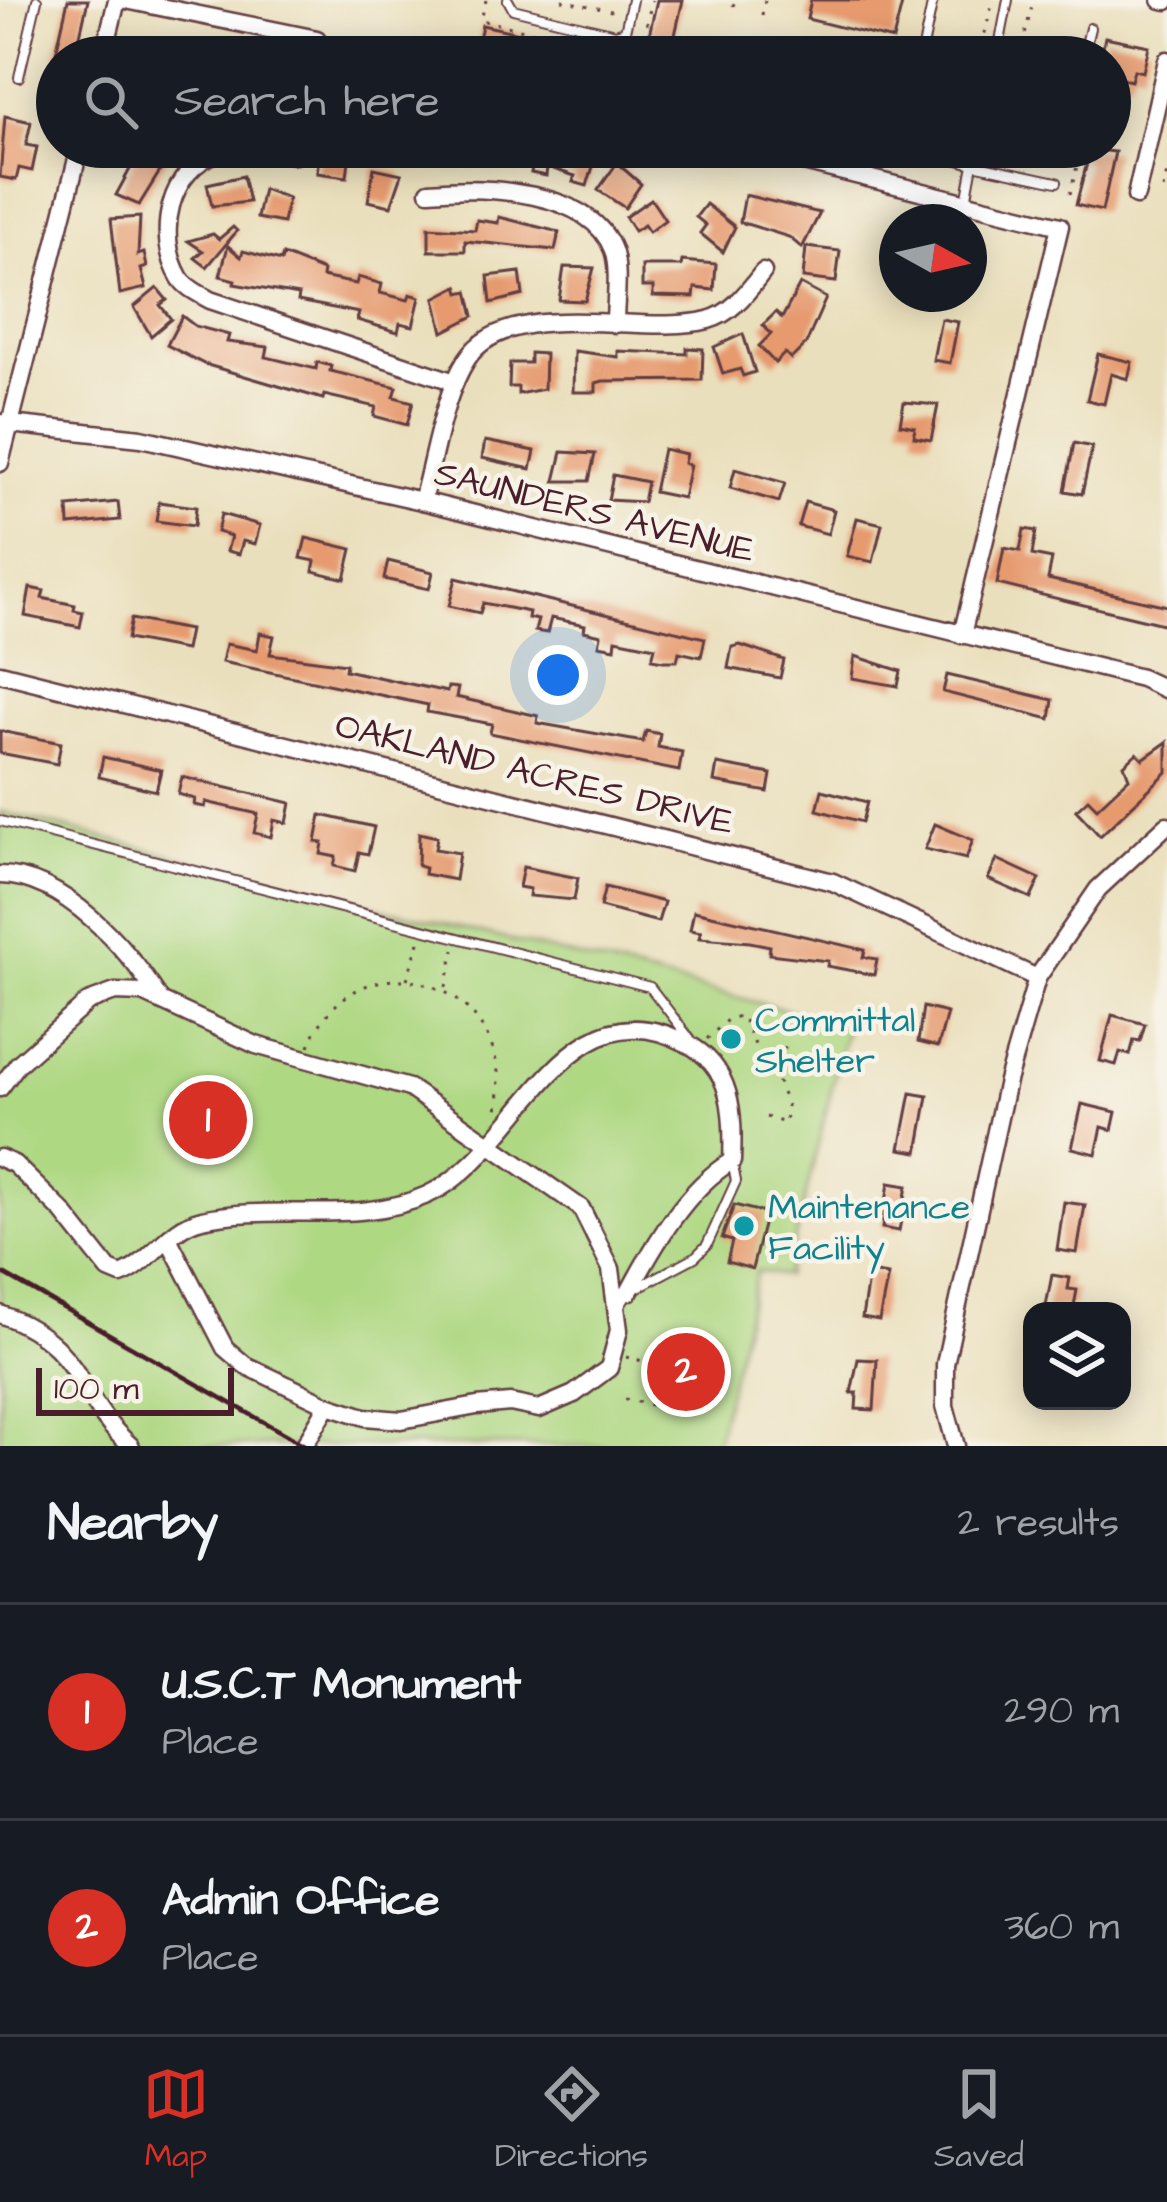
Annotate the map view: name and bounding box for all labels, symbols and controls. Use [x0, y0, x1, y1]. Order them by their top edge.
search box [36, 36, 1131, 168]
icon: search [78, 69, 144, 135]
text: Search here [174, 71, 440, 133]
north arrow [879, 204, 987, 312]
street label: SAUNDERS AVENUE [429, 448, 760, 577]
your location [528, 645, 588, 705]
street label: OAKLAND ACRES DRIVE [330, 700, 739, 849]
place label: Committal Shelter [755, 995, 915, 1087]
marker: Committal Shelter [718, 1026, 744, 1052]
pin: 1 [169, 1075, 247, 1165]
place label: Maintenance Facility [768, 1182, 970, 1274]
marker: Maintenance Facility [731, 1213, 757, 1239]
map controls [1023, 1302, 1131, 1410]
button: layers [1023, 1302, 1131, 1410]
pin: 2 [647, 1327, 725, 1417]
scale bar [36, 1362, 234, 1415]
text: 100 m [54, 1366, 139, 1412]
text: Nearby [48, 1489, 218, 1560]
text: 2 results [958, 1497, 1119, 1551]
text: U.S.C.T Monument [162, 1654, 521, 1716]
text: 1 [85, 1685, 90, 1739]
text: 290 m [1004, 1685, 1119, 1739]
text: Place [162, 1716, 259, 1770]
text: Admin Office [162, 1870, 439, 1932]
text: 2 [76, 1901, 98, 1955]
text: 360 m [1004, 1901, 1119, 1955]
text: Place [162, 1932, 259, 1986]
tab: Map [143, 2061, 209, 2179]
tab: Directions [495, 2061, 648, 2179]
tab: Saved [934, 2061, 1024, 2179]

